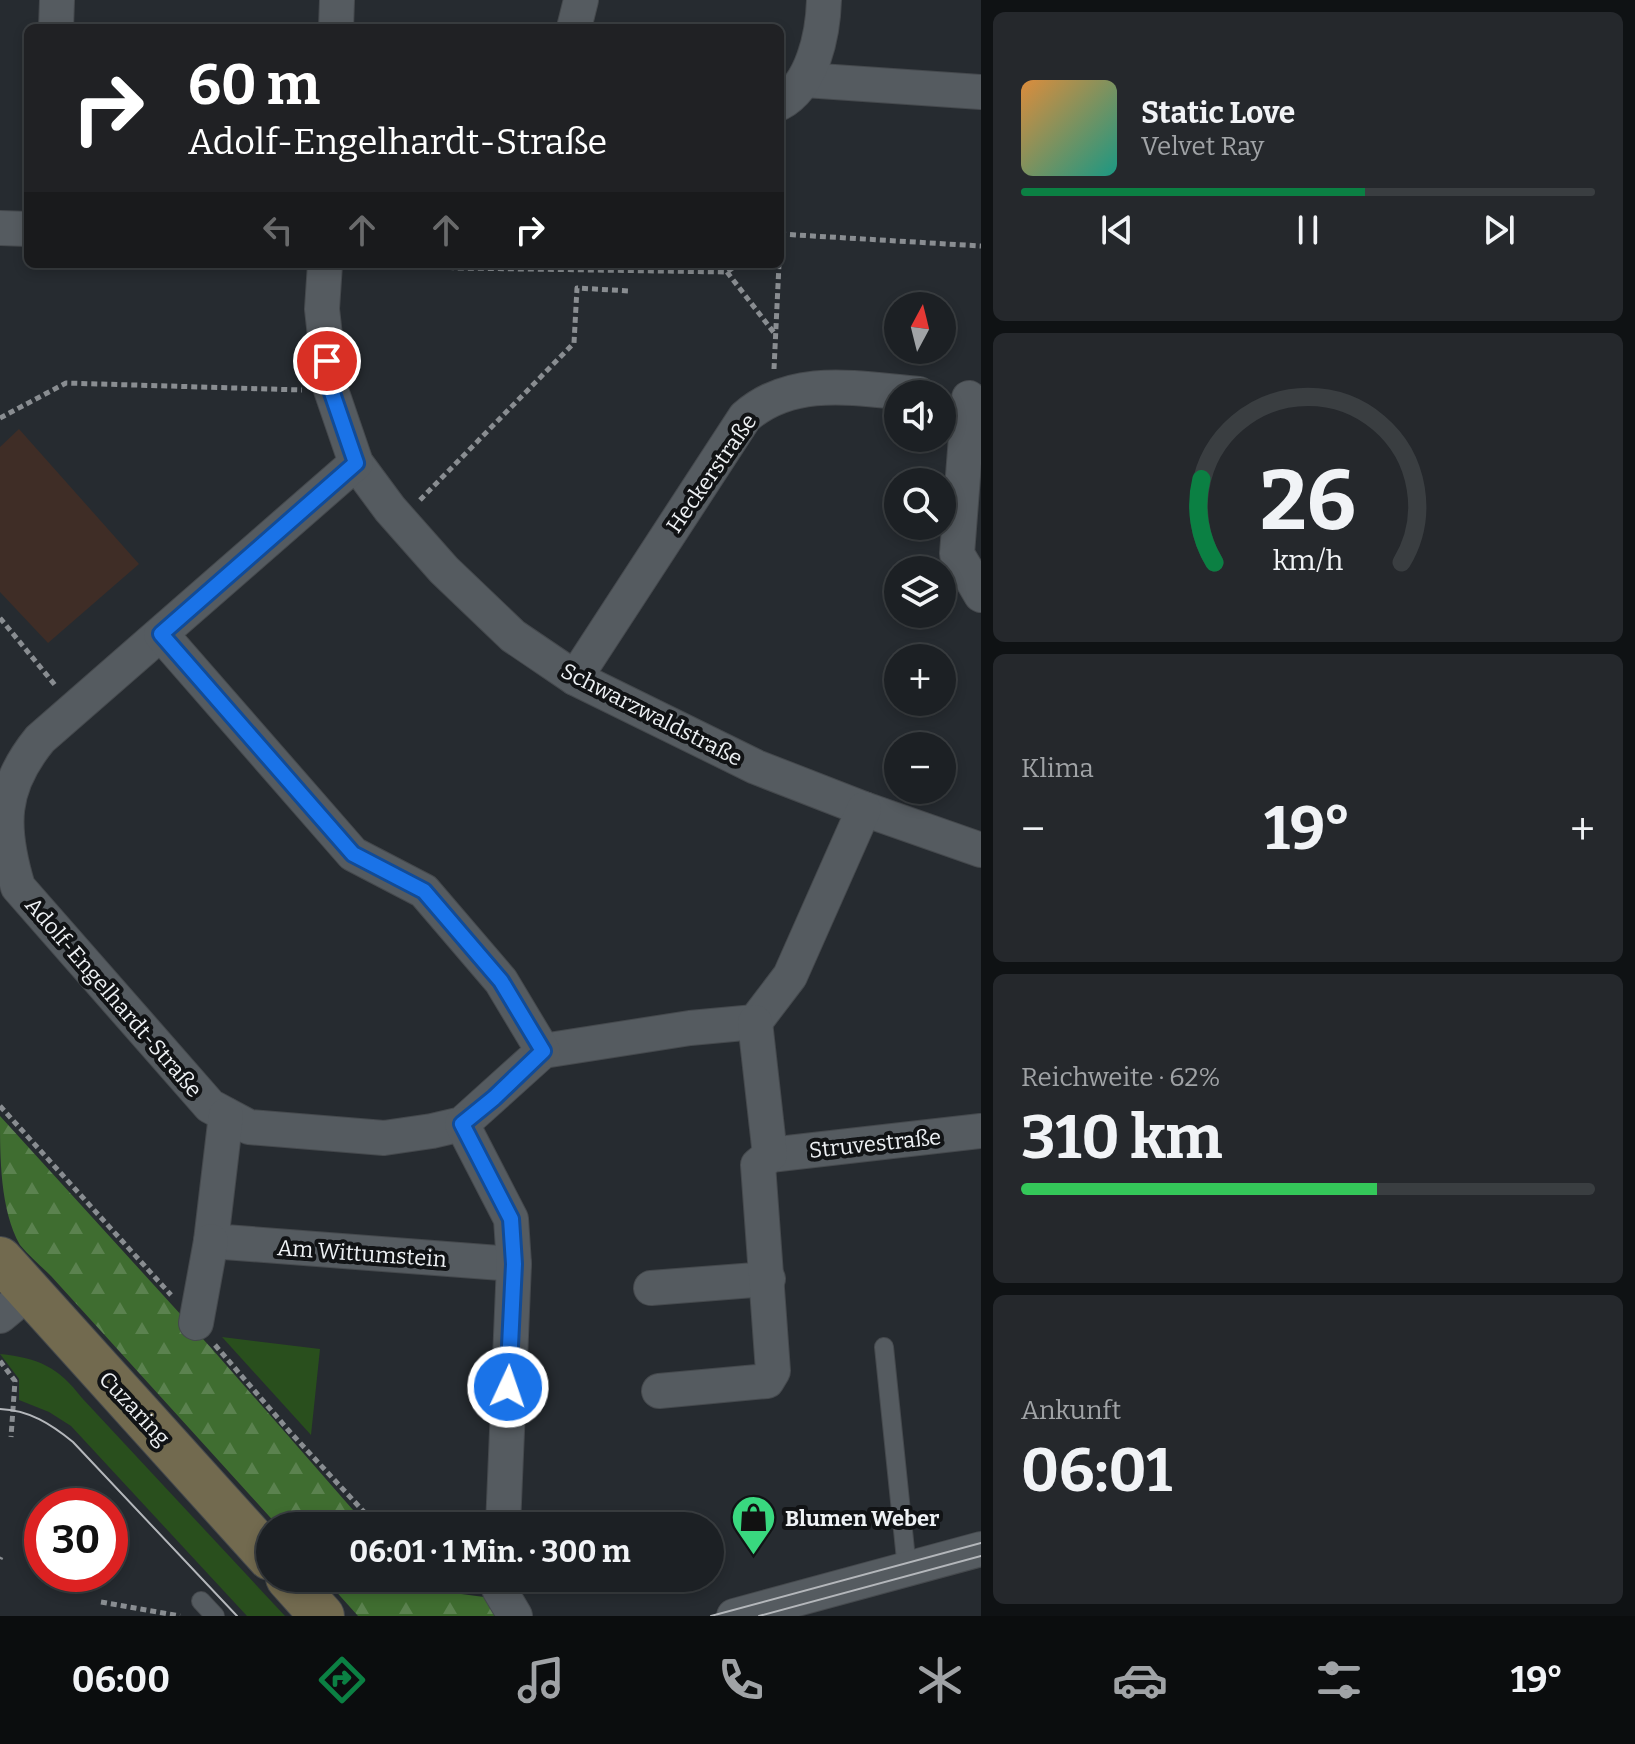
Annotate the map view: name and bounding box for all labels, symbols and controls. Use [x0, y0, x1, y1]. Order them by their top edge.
text: 60 m [188, 52, 320, 119]
icon: right [56, 56, 160, 160]
text: Static Love [1141, 95, 1295, 131]
text: Adolf-Engelhardt-Straße [188, 120, 607, 164]
text: Velvet Ray [1141, 131, 1264, 162]
icon: left [256, 208, 300, 252]
icon: ahead [340, 208, 384, 252]
icon: ahead [424, 208, 468, 252]
icon: right [508, 208, 552, 252]
icon: previous [1095, 208, 1139, 252]
icon: pause [1286, 208, 1330, 252]
icon: next [1477, 208, 1521, 252]
north arrow [884, 292, 956, 364]
map controls [884, 292, 956, 804]
pin [293, 327, 361, 395]
icon: arrive [305, 339, 349, 383]
button: sound [884, 380, 956, 452]
street label: Heckerstraße [661, 409, 762, 538]
text: 26 [1260, 451, 1356, 551]
button: search [884, 468, 956, 540]
text: km/h [1273, 543, 1344, 578]
button: layers [884, 556, 956, 628]
button: + [884, 644, 956, 716]
street label: Schwarzwaldstraße [556, 657, 747, 772]
button: − [884, 732, 956, 804]
text: Klima [1021, 753, 1094, 784]
text: 19° [1264, 793, 1351, 865]
text: − [1021, 803, 1045, 856]
text: + [1570, 803, 1595, 856]
street label: Adolf-Engelhardt-Straße [19, 892, 208, 1103]
text: Reichweite · 62% [1021, 1062, 1221, 1093]
text: 310 km [1021, 1102, 1222, 1174]
street label: Struvestraße [808, 1123, 942, 1164]
street label: Am Wittumstein [276, 1234, 448, 1273]
position arrow [466, 1345, 550, 1429]
street label: Cuzaring [93, 1366, 176, 1451]
text: Ankunft [1021, 1395, 1121, 1426]
text: 06:01 [1021, 1435, 1172, 1507]
speed limit sign: 30 [24, 1488, 128, 1592]
shop icon: Blumen Weber [730, 1494, 778, 1557]
place label: Blumen Weber [785, 1505, 940, 1532]
text: 06:01 · 1 Min. · 300 m [349, 1534, 631, 1570]
icon: directions [314, 1652, 370, 1708]
icon: music [513, 1652, 569, 1708]
icon: phone [713, 1652, 769, 1708]
icon: climate [912, 1652, 968, 1708]
icon: car [1112, 1652, 1168, 1708]
icon: filters [1311, 1652, 1367, 1708]
text: 06:00 [72, 1658, 170, 1702]
text: 19° [1511, 1658, 1563, 1702]

